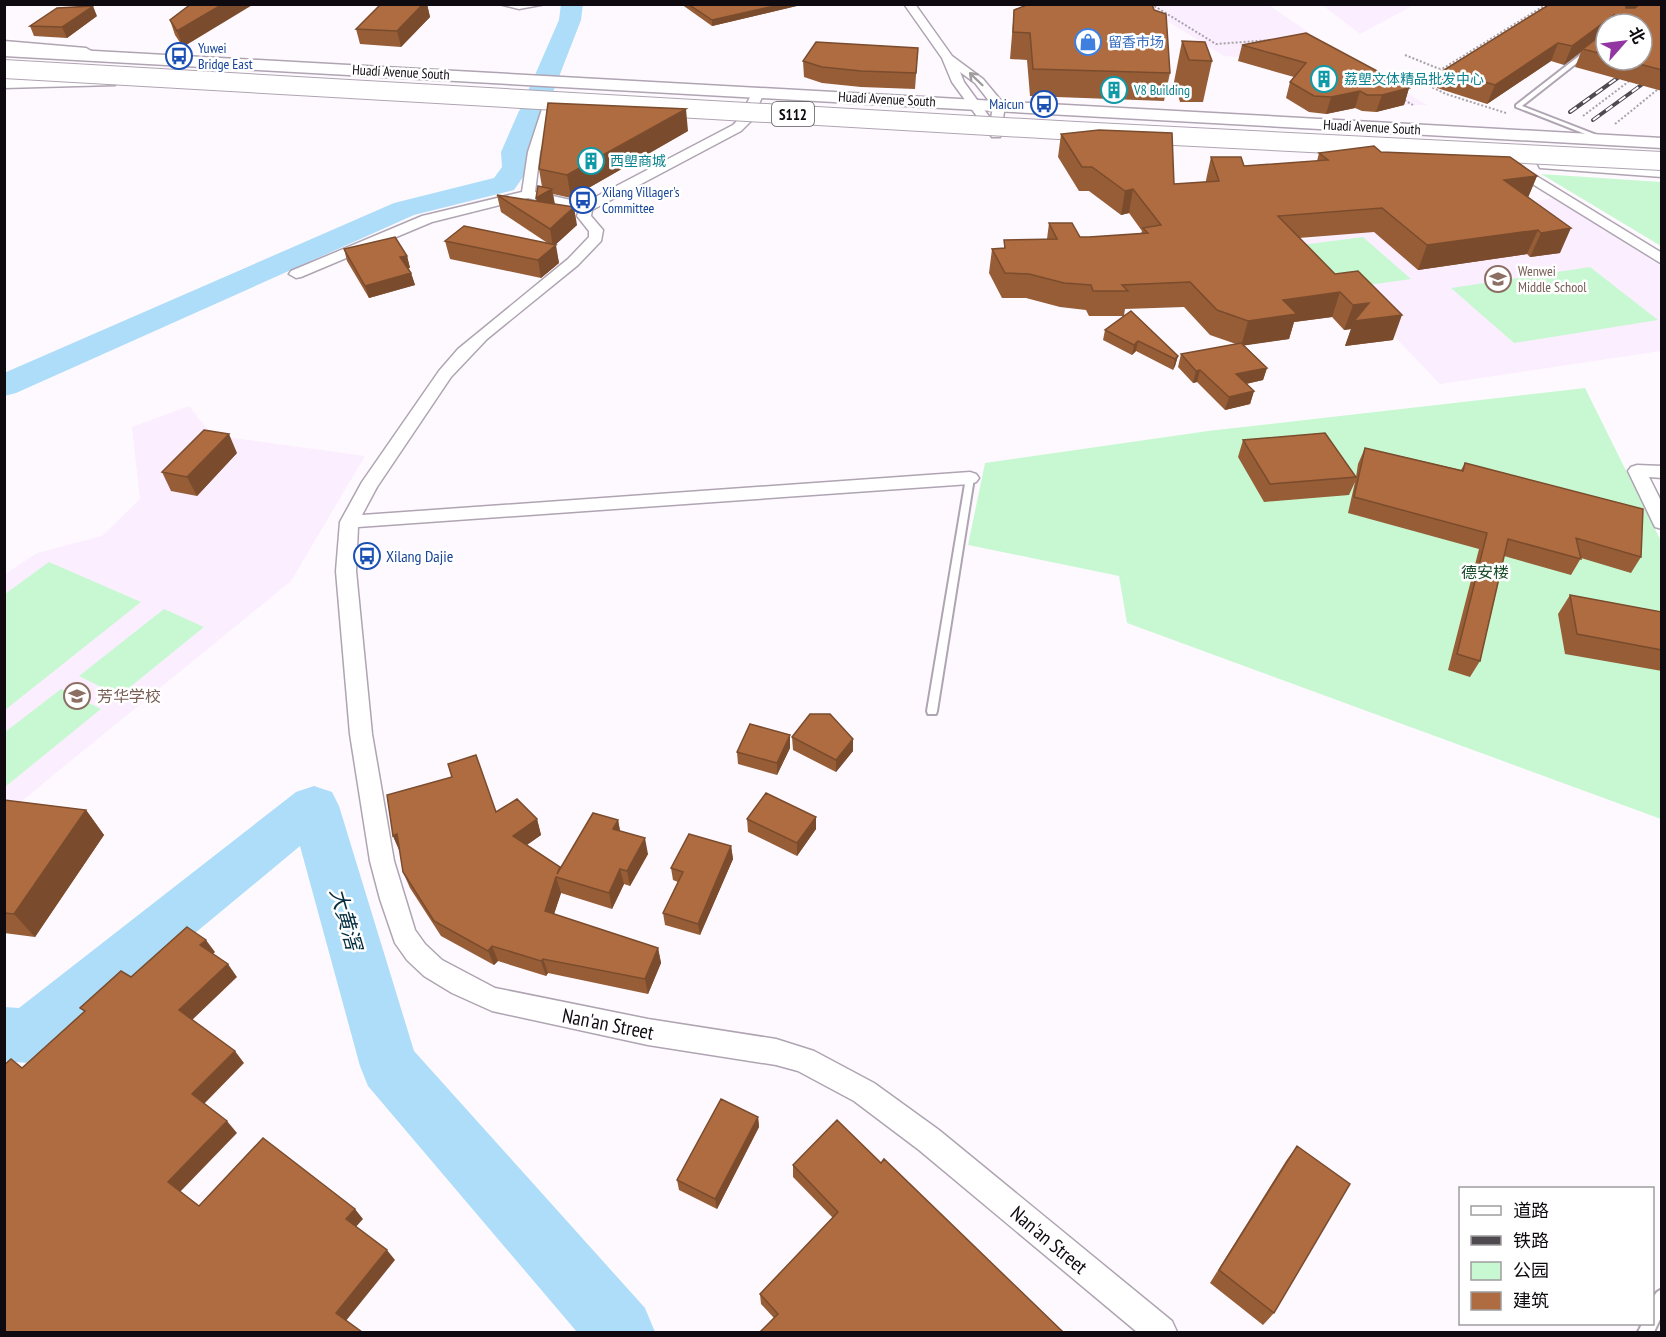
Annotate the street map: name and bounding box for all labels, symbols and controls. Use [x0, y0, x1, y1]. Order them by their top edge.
north arrow [1594, 12, 1654, 72]
text: 北 [1625, 23, 1650, 47]
shop icon: 留香市场 [1073, 27, 1103, 57]
place label: 留香市场 [1108, 33, 1164, 51]
place label: Yuwei Bridge East [198, 39, 253, 73]
bus stop icon: Yuwei Bridge East [164, 41, 194, 71]
street label: Huadi Avenue South [352, 60, 450, 84]
building icon: 荔塱文体精品批发中心 [1309, 64, 1339, 94]
place label: 荔塱文体精品批发中心 [1344, 70, 1484, 88]
one-way arrow [969, 72, 984, 86]
building icon: V8 Building [1099, 75, 1129, 105]
place label: V8 Building [1133, 81, 1190, 99]
street label: Huadi Avenue South [838, 87, 936, 111]
bus stop icon: Maicun [1029, 89, 1059, 119]
place label: Maicun [989, 95, 1024, 113]
road number: S112 [772, 102, 814, 126]
street label: Huadi Avenue South [1323, 115, 1421, 139]
building icon: 西塱商城 [576, 146, 606, 176]
place label: 西塱商城 [610, 152, 666, 170]
place label: Xilang Villager's Committee [602, 183, 680, 217]
bus stop icon: Xilang Villager's Committee [568, 185, 598, 215]
place label: Wenwei Middle School [1518, 262, 1587, 296]
school or university icon: Wenwei Middle School [1483, 264, 1513, 294]
bus stop icon: Xilang Dajie [352, 541, 382, 571]
place label: Xilang Dajie [386, 546, 453, 566]
park label: 德安楼 [1461, 562, 1509, 582]
school or university icon: 芳华学校 [62, 681, 92, 711]
place label: 芳华学校 [97, 686, 161, 706]
water label: 大黄滘 [324, 885, 368, 956]
street label: Nan'an Street [560, 1002, 656, 1046]
legend [1459, 1187, 1654, 1325]
text: 道路 [1513, 1199, 1549, 1222]
street label: Nan'an Street [1005, 1200, 1093, 1280]
text: 铁路 [1513, 1229, 1549, 1252]
text: 公园 [1513, 1259, 1549, 1282]
text: 建筑 [1513, 1289, 1549, 1312]

